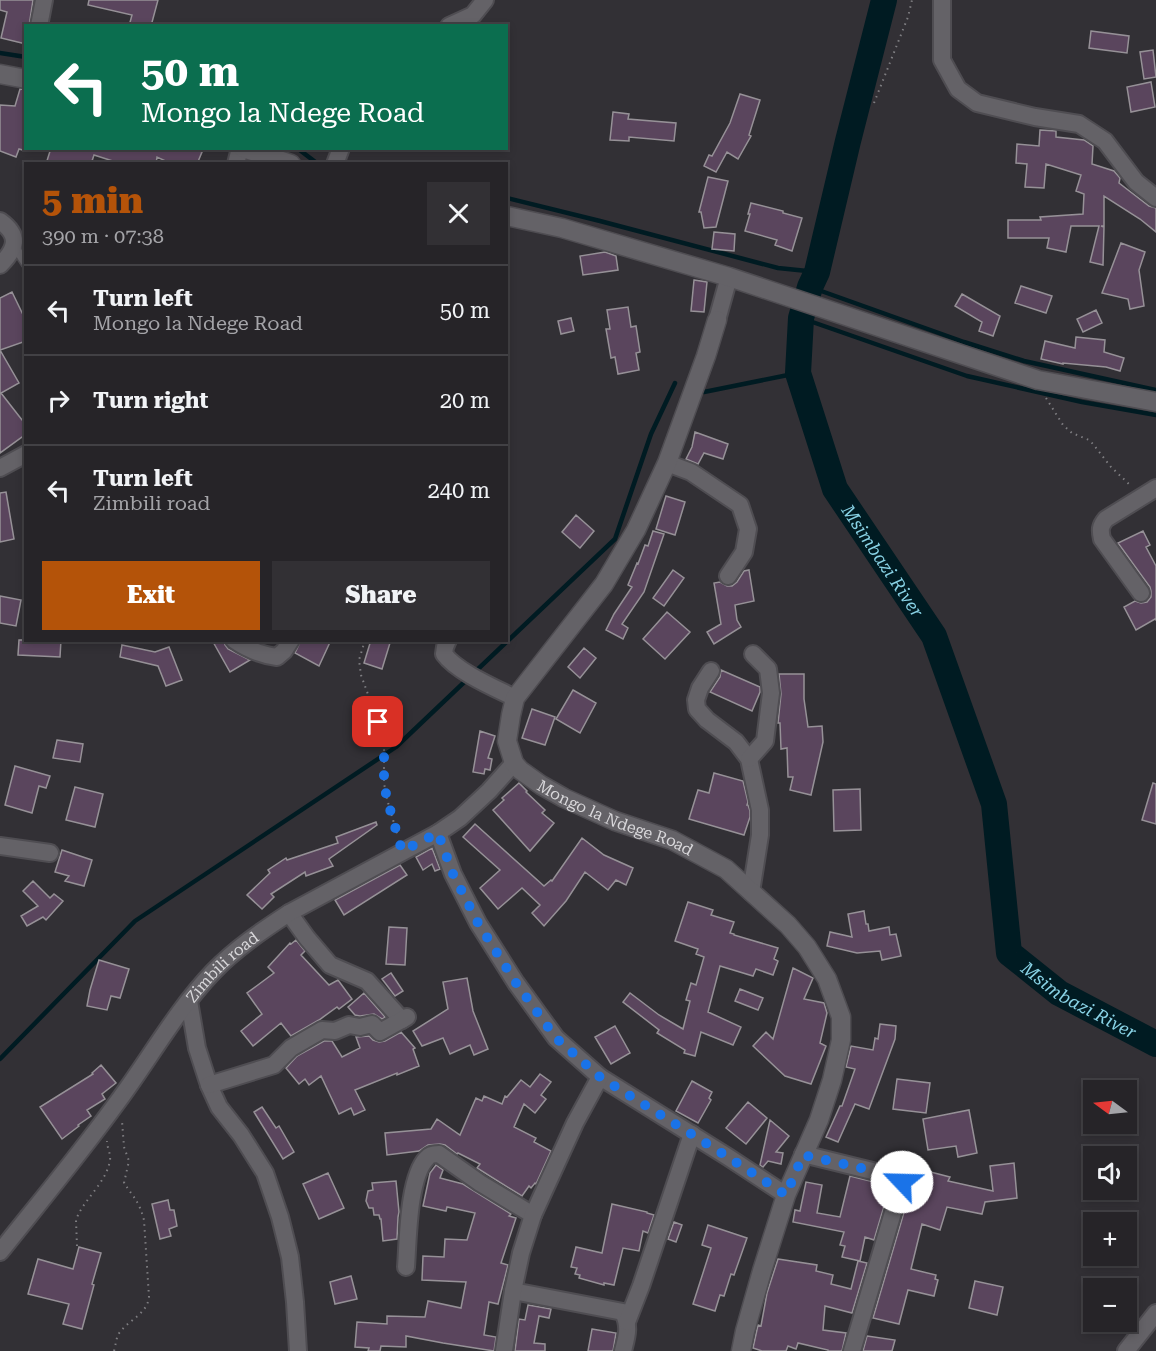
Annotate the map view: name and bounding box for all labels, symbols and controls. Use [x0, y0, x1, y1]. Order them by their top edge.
text: 50 m [141, 47, 239, 96]
icon: left [42, 48, 120, 126]
text: Mongo la Ndege Road [141, 97, 424, 129]
text: 5 min [42, 180, 143, 222]
button: close [427, 182, 490, 245]
text: 390 m · 07:38 [42, 224, 164, 248]
text: Turn left [93, 286, 193, 311]
icon: left [42, 294, 75, 327]
text: 50 m [440, 298, 490, 323]
text: Mongo la Ndege Road [93, 311, 303, 335]
icon: right [42, 384, 75, 417]
text: Turn right [93, 388, 208, 413]
text: 20 m [440, 388, 490, 413]
text: Turn left [93, 466, 193, 491]
icon: left [42, 474, 75, 507]
text: 240 m [427, 478, 490, 503]
text: Zimbili road [93, 491, 210, 515]
water label: Msimbazi River [837, 499, 929, 621]
button: Exit [42, 561, 260, 630]
button: Share [272, 561, 490, 630]
pin [352, 696, 403, 747]
icon: arrive [361, 705, 394, 738]
street label: Mongo la Ndege Road [534, 775, 697, 859]
street label: Zimbili road [182, 928, 262, 1006]
water label: Msimbazi River [1017, 956, 1141, 1043]
north arrow [1083, 1080, 1137, 1134]
map controls [1083, 1080, 1137, 1332]
button: sound [1083, 1146, 1137, 1200]
position arrow [870, 1150, 934, 1214]
button: + [1083, 1212, 1137, 1266]
button: − [1083, 1278, 1137, 1332]

